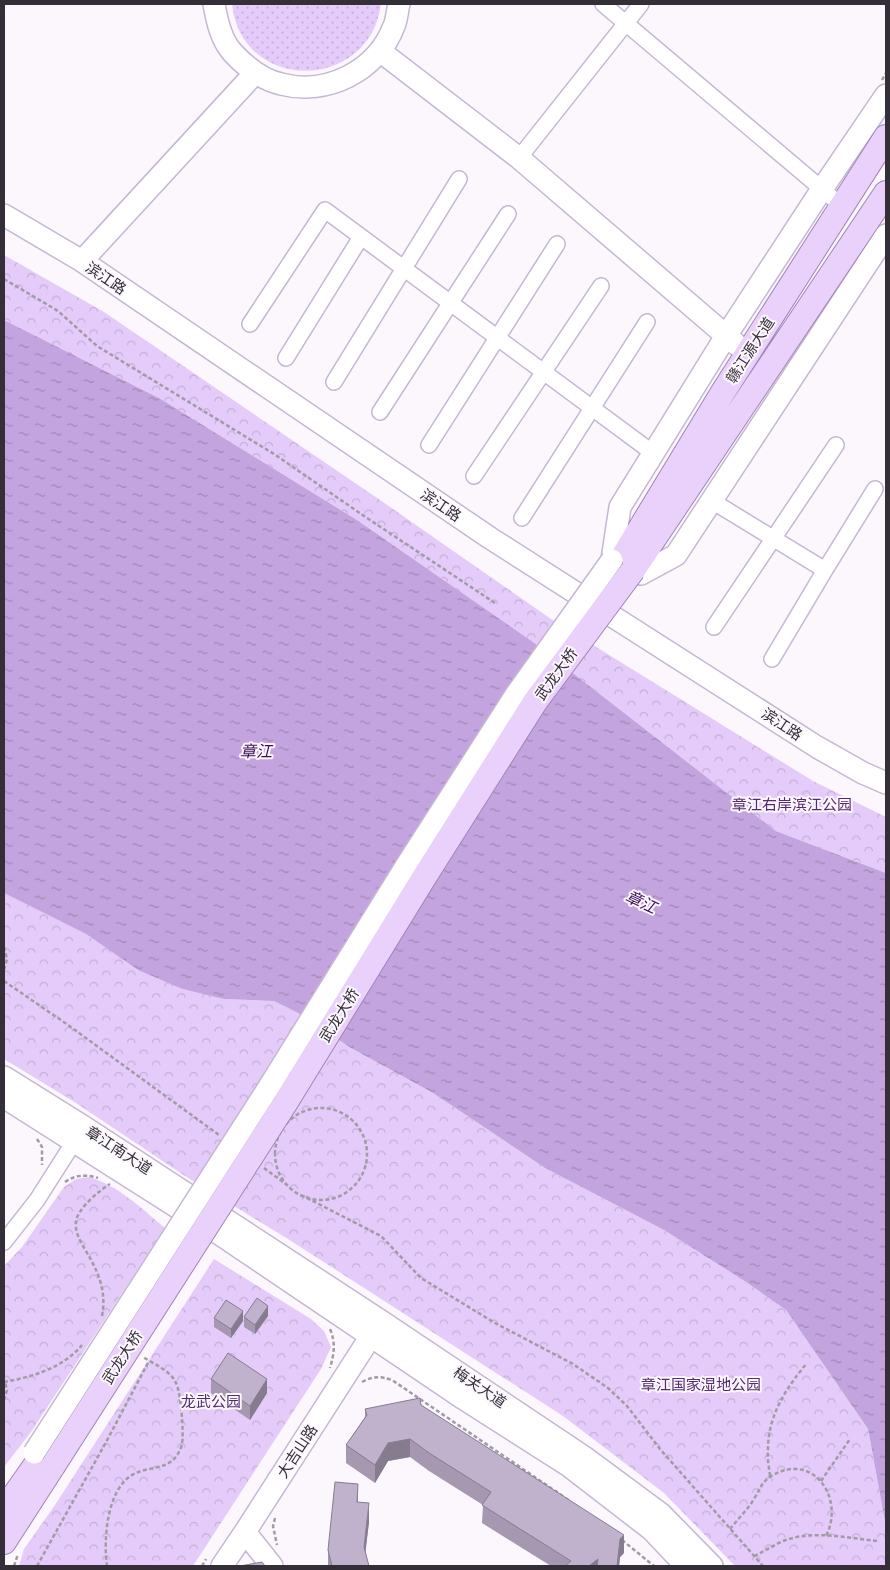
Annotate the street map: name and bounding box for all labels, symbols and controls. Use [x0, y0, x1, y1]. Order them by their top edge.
street label: 滨江路 [82, 258, 130, 298]
street label: 赣江源大道 [722, 313, 778, 387]
street label: 滨江路 [417, 485, 465, 525]
street label: 武龙大桥 [531, 644, 581, 704]
street label: 滨江路 [758, 704, 806, 744]
water label: 章江 [240, 741, 274, 762]
park label: 章江右岸滨江公园 [732, 795, 852, 814]
water label: 章江 [622, 886, 662, 919]
street label: 武龙大桥 [315, 985, 363, 1045]
street label: 章江南大道 [82, 1122, 156, 1178]
street label: 武龙大桥 [98, 1327, 146, 1387]
street label: 梅关大道 [450, 1362, 510, 1412]
park label: 章江国家湿地公园 [641, 1375, 761, 1394]
park label: 龙武公园 [181, 1392, 241, 1411]
street label: 大吉山路 [273, 1421, 321, 1481]

